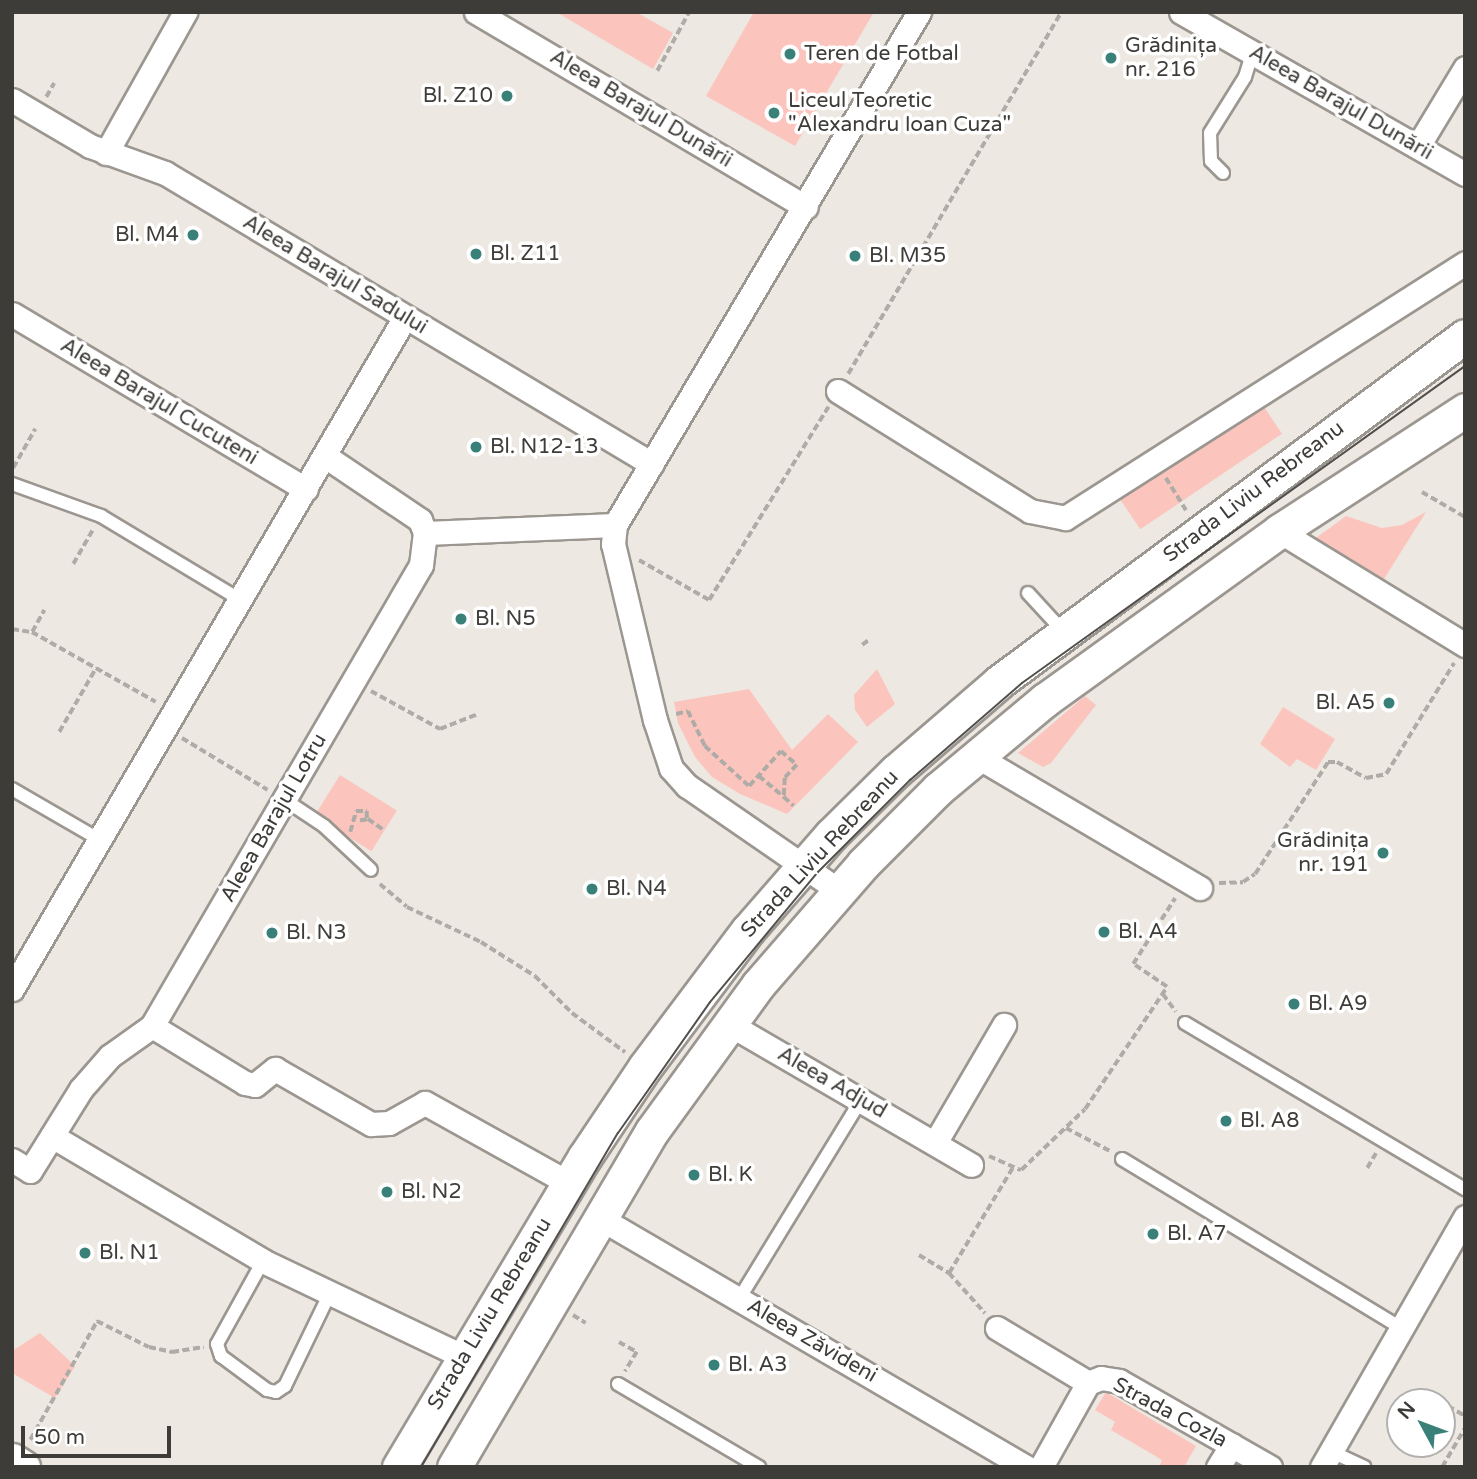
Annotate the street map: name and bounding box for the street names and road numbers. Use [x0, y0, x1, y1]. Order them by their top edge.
street label: Aleea Barajul Dunării [1245, 40, 1437, 166]
street label: Aleea Barajul Dunării [545, 45, 737, 173]
street label: Aleea Barajul Sadului [238, 210, 432, 340]
street label: Aleea Barajul Cucuteni [56, 333, 262, 471]
street label: Strada Liviu Rebreanu [1159, 416, 1349, 568]
street label: Aleea Barajul Lotru [215, 729, 333, 907]
street label: Strada Liviu Rebreanu [736, 765, 904, 943]
street label: Aleea Adjud [773, 1042, 891, 1124]
street label: Strada Liviu Rebreanu [423, 1213, 557, 1415]
street label: Aleea Zăvideni [742, 1294, 882, 1388]
street label: Strada Cozla [1109, 1372, 1231, 1454]

